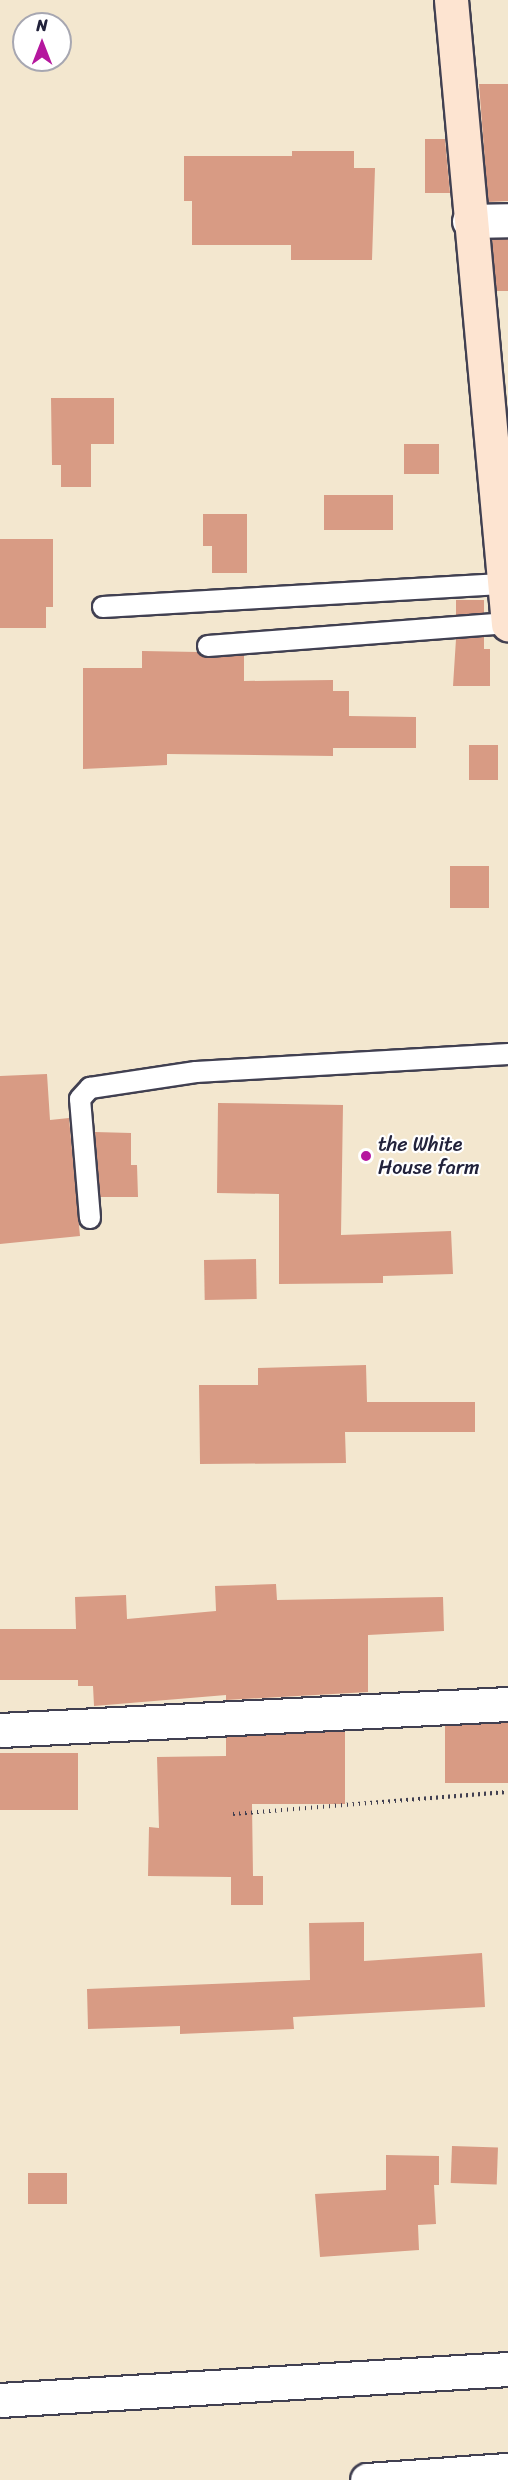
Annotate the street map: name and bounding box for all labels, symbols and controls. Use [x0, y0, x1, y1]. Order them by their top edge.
text: N [36, 11, 48, 40]
north arrow [12, 12, 72, 72]
place label: the White House farm [378, 1132, 480, 1179]
marker: the White House farm [359, 1149, 373, 1163]

